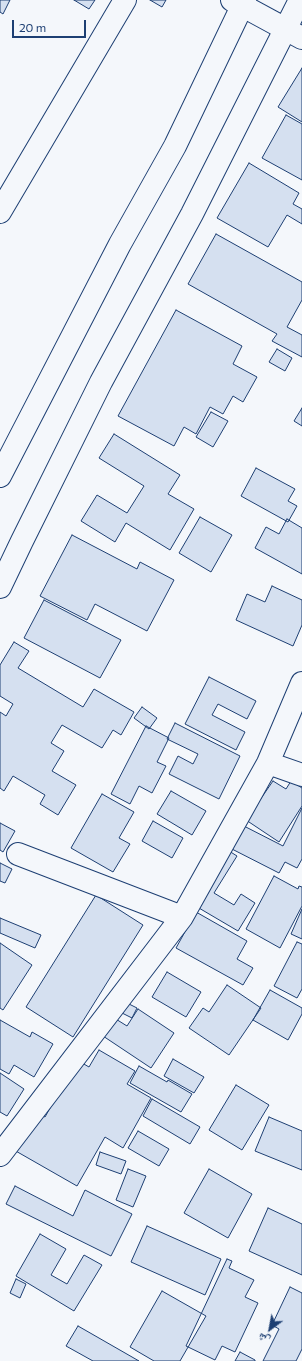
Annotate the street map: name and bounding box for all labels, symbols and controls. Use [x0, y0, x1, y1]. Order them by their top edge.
scale bar [14, 12, 88, 38]
text: 20 m [19, 20, 46, 34]
north arrow [250, 1309, 290, 1349]
text: ش [255, 1331, 272, 1348]

